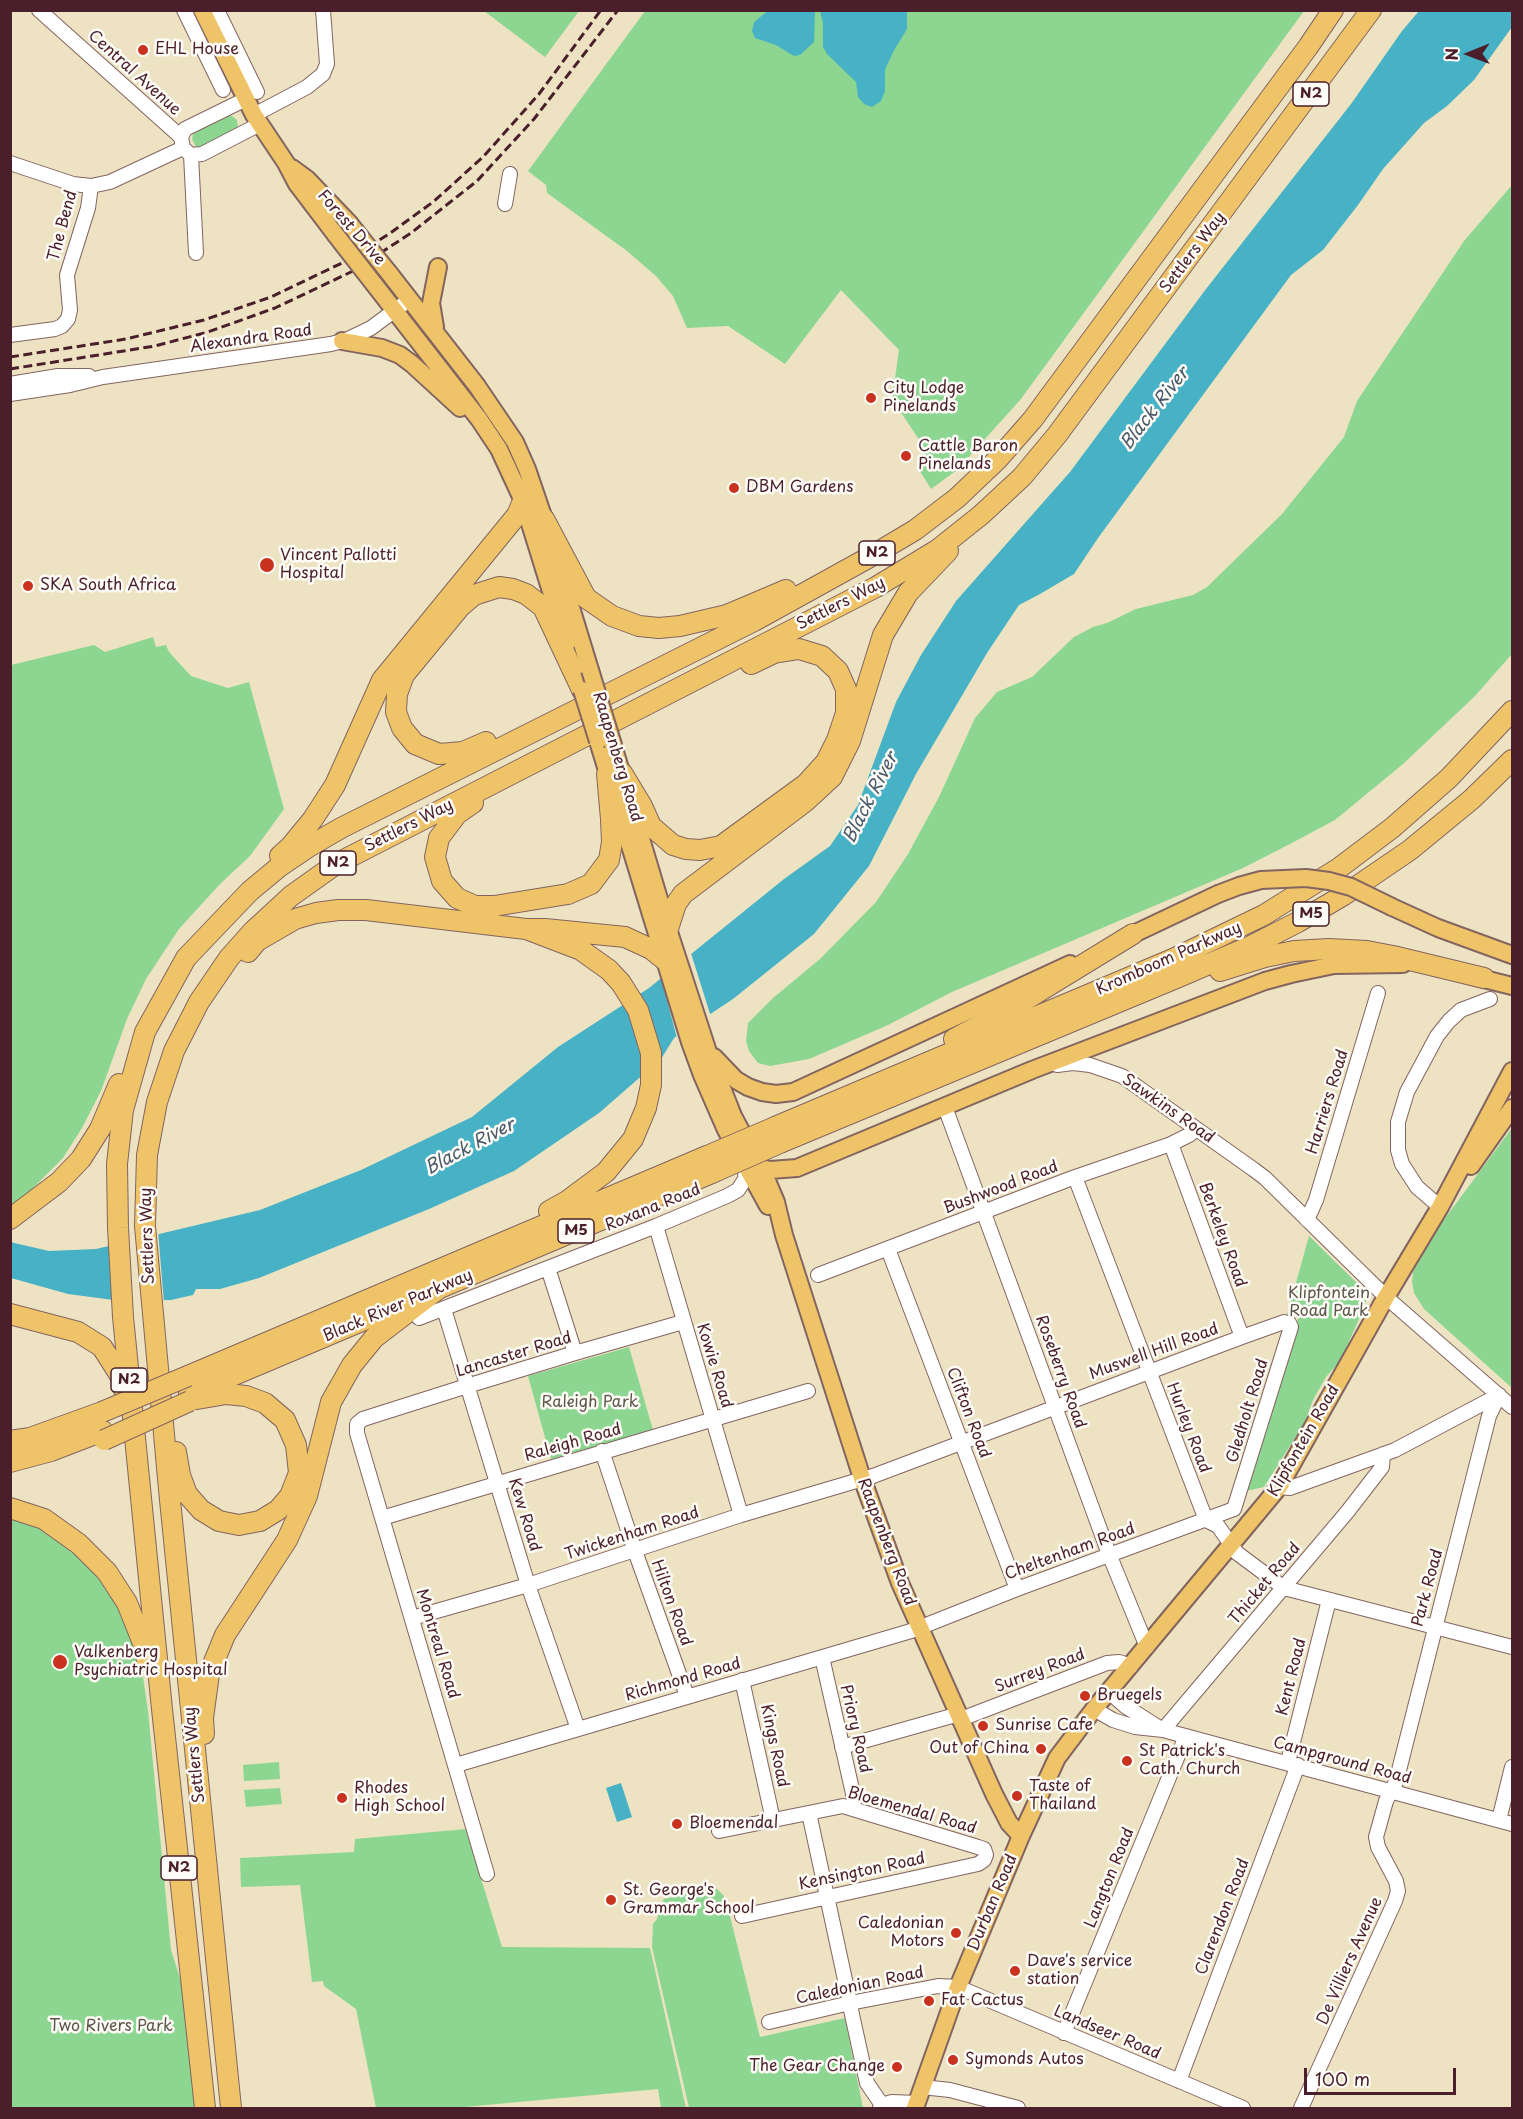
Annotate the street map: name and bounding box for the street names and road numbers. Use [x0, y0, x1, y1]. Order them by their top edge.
street label: Central Avenue [84, 26, 184, 120]
road number: N2 [1293, 82, 1329, 106]
street label: Forest Drive [313, 186, 389, 270]
street label: The Bend [44, 188, 82, 264]
street label: Settlers Way [1156, 209, 1230, 297]
street label: Alexandra Road [189, 321, 313, 357]
road number: N2 [859, 541, 895, 565]
street label: Settlers Way [793, 573, 889, 635]
street label: Raapenberg Road [588, 690, 646, 824]
street label: Settlers Way [361, 795, 457, 857]
road number: N2 [320, 851, 356, 875]
road number: M5 [1293, 902, 1329, 926]
street label: Kromboom Parkway [1093, 918, 1245, 1000]
street label: Harriers Road [1303, 1047, 1353, 1157]
street label: Sawkins Road [1118, 1070, 1218, 1148]
street label: Bushwood Road [941, 1157, 1061, 1219]
street label: Roxana Road [602, 1180, 704, 1236]
street label: Berkeley Road [1194, 1180, 1250, 1290]
street label: Settlers Way [137, 1187, 159, 1285]
road number: M5 [558, 1219, 594, 1243]
street label: Black River Parkway [320, 1266, 476, 1346]
street label: Roseberry Road [1031, 1313, 1089, 1431]
street label: Muswell Hill Road [1087, 1320, 1221, 1384]
street label: Kowie Road [692, 1321, 736, 1411]
street label: Lancaster Road [454, 1328, 574, 1382]
street label: Gledholt Road [1223, 1357, 1273, 1465]
street label: Clifton Road [942, 1365, 994, 1461]
road number: N2 [111, 1368, 147, 1392]
street label: Hurley Road [1162, 1380, 1214, 1476]
street label: Klipfontein Road [1264, 1382, 1344, 1500]
street label: Raleigh Road [522, 1420, 624, 1466]
street label: Raapenberg Road [853, 1475, 919, 1609]
street label: Kew Road [504, 1476, 544, 1554]
street label: Twickenham Road [562, 1503, 702, 1565]
street label: Cheltenham Road [1002, 1519, 1138, 1585]
street label: Thicket Road [1225, 1539, 1305, 1629]
street label: Park Road [1408, 1547, 1448, 1629]
street label: Hilton Road [647, 1557, 695, 1649]
street label: Montreal Road [411, 1587, 463, 1701]
street label: Kent Road [1273, 1636, 1311, 1718]
street label: Surrey Road [992, 1645, 1088, 1697]
street label: Richmond Road [623, 1654, 743, 1706]
street label: Priory Road [835, 1683, 875, 1775]
street label: Kings Road [756, 1703, 792, 1789]
street label: Settlers Way [180, 1706, 210, 1804]
street label: Campground Road [1271, 1733, 1413, 1789]
street label: Bloemendal Road [845, 1783, 979, 1839]
street label: Langton Road [1081, 1825, 1139, 1931]
street label: Kensington Road [797, 1849, 927, 1895]
street label: Durban Road [964, 1852, 1022, 1954]
road number: N2 [161, 1856, 197, 1880]
street label: Clarendon Road [1192, 1856, 1254, 1978]
street label: De Villiers Avenue [1313, 1894, 1387, 2028]
street label: Caledonian Road [794, 1963, 926, 2009]
street label: Landseer Road [1051, 2002, 1163, 2064]

